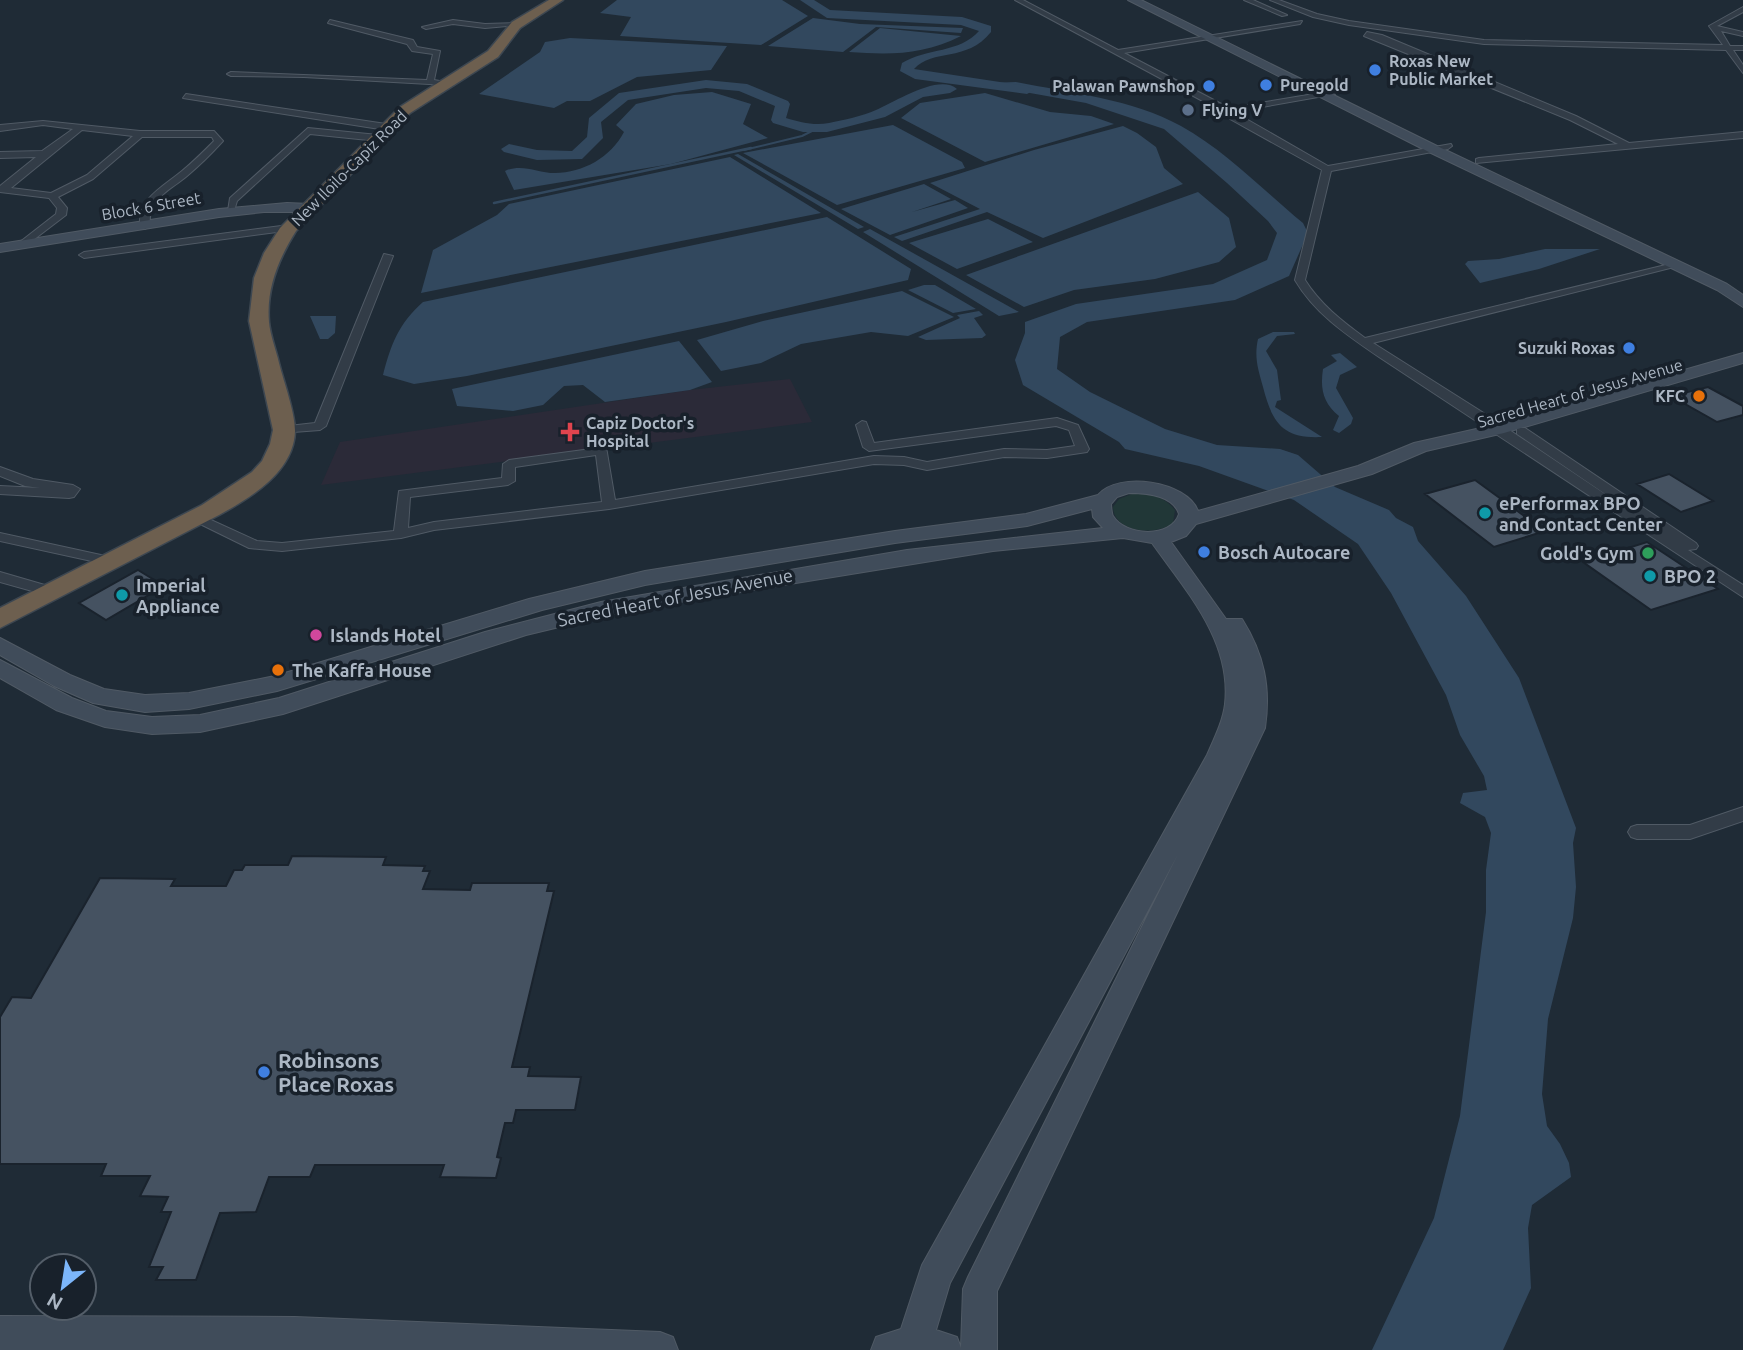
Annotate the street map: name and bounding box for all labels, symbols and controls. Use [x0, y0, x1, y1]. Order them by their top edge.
place label: Roxas New Public Market [1389, 52, 1493, 88]
marker: Roxas New Public Market [1367, 62, 1383, 78]
place label: Puregold [1280, 76, 1349, 94]
place label: Palawan Pawnshop [1052, 77, 1195, 95]
marker: Puregold [1258, 77, 1274, 93]
marker: Palawan Pawnshop [1201, 78, 1217, 94]
place label: Flying V [1202, 101, 1263, 119]
marker: Flying V [1180, 102, 1196, 118]
street label: New Iloilo-Capiz Road [288, 107, 410, 229]
street label: Block 6 Street [100, 188, 203, 224]
place label: Suzuki Roxas [1518, 339, 1615, 357]
marker: Suzuki Roxas [1621, 340, 1637, 356]
street label: Sacred Heart of Jesus Avenue [1475, 355, 1685, 431]
place label: KFC [1655, 387, 1685, 405]
marker: KFC [1691, 388, 1707, 404]
place label: Capiz Doctor's Hospital [586, 414, 694, 450]
marker: Capiz Doctor's Hospital [560, 422, 580, 442]
place label: ePerformax BPO and Contact Center [1499, 493, 1663, 534]
marker: ePerformax BPO and Contact Center [1477, 505, 1493, 521]
place label: Bosch Autocare [1218, 542, 1350, 562]
place label: Gold's Gym [1540, 543, 1634, 563]
marker: Bosch Autocare [1196, 544, 1212, 560]
marker: Gold's Gym [1640, 545, 1656, 561]
street label: Sacred Heart of Jesus Avenue [556, 564, 794, 630]
place label: BPO 2 [1664, 566, 1716, 586]
marker: BPO 2 [1642, 568, 1658, 584]
place label: Imperial Appliance [136, 575, 220, 616]
marker: Imperial Appliance [114, 587, 130, 603]
place label: Islands Hotel [330, 625, 441, 645]
marker: Islands Hotel [308, 627, 324, 643]
place label: The Kaffa House [292, 660, 432, 680]
marker: The Kaffa House [270, 662, 286, 678]
place label: Robinsons Place Roxas [278, 1048, 394, 1096]
marker: Robinsons Place Roxas [256, 1064, 272, 1080]
north arrow [28, 1252, 98, 1322]
text: N [43, 1289, 66, 1315]

